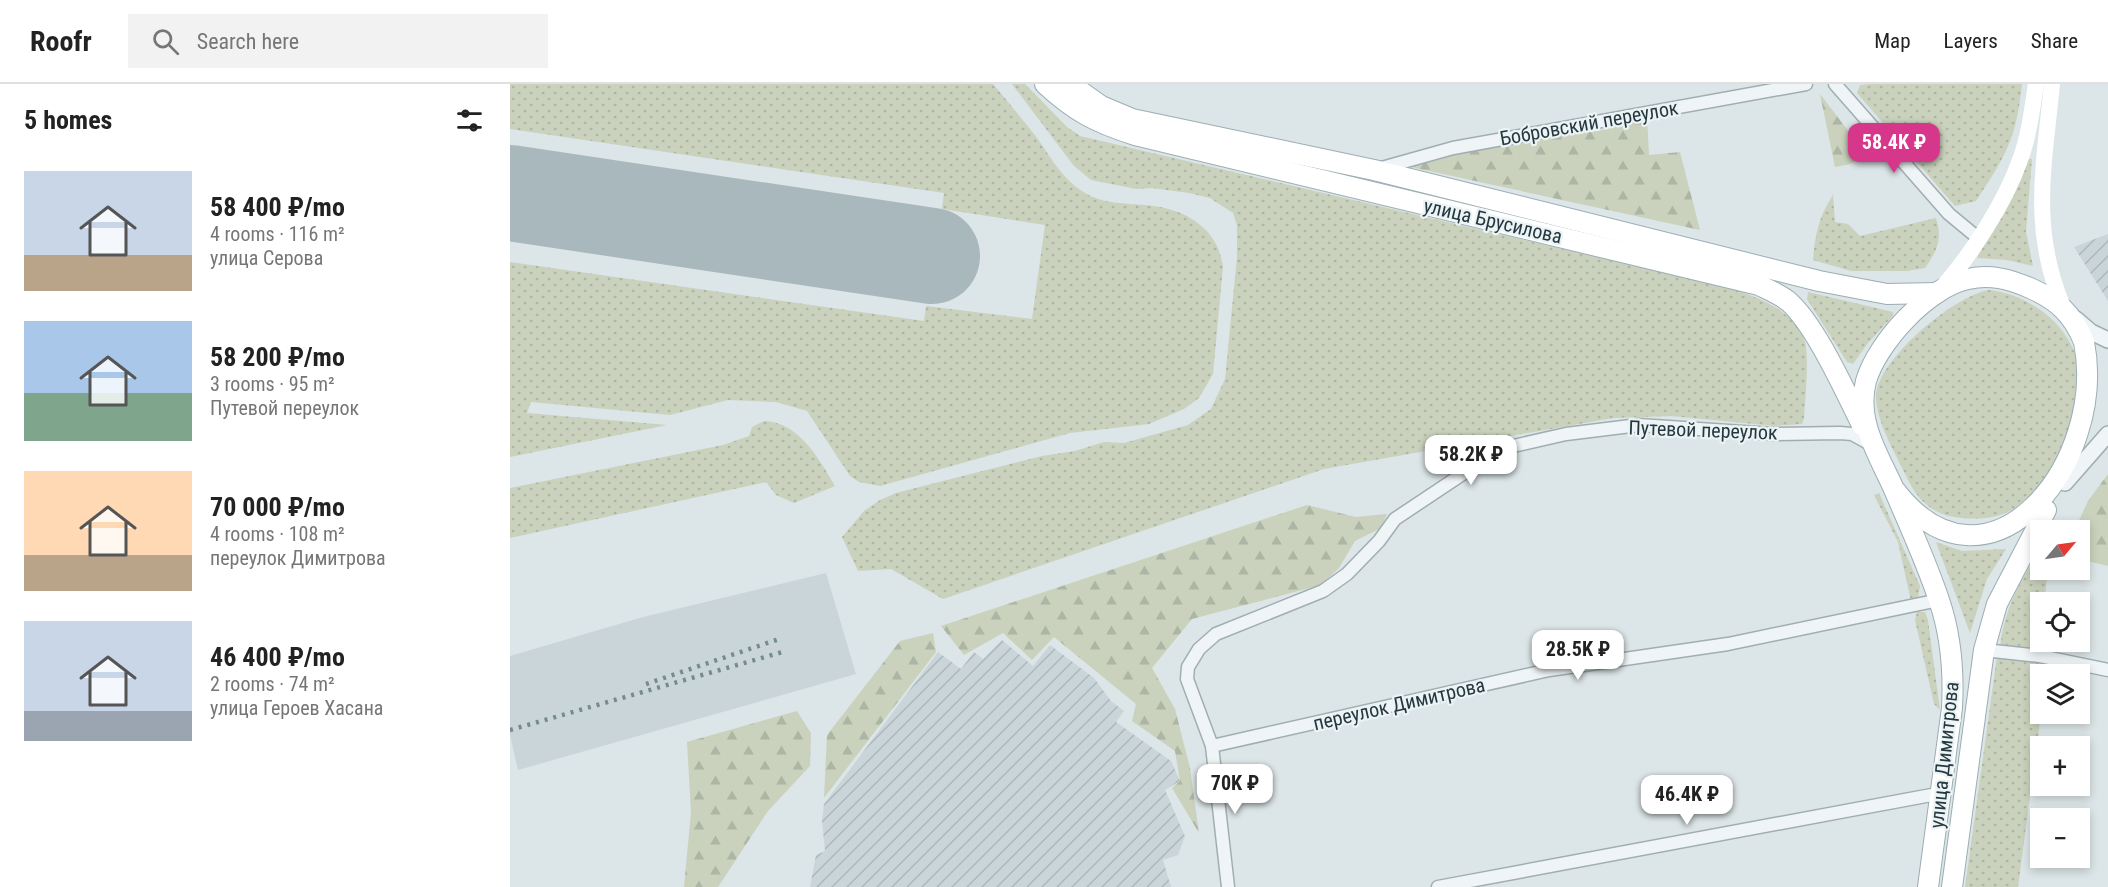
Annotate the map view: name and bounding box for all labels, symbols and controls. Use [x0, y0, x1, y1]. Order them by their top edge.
search box [128, 14, 548, 68]
text: Roofr [30, 25, 92, 58]
icon: search [149, 25, 182, 58]
text: Search here [197, 29, 299, 54]
text: Map [1874, 29, 1911, 53]
text: Layers [1944, 29, 1998, 53]
text: Share [2031, 29, 2078, 53]
street label: Бобровский переулок [1498, 95, 1680, 151]
icon: filters [453, 104, 486, 137]
text: 5 homes [24, 105, 112, 135]
pin: 58.4K ₽ [1839, 123, 1949, 174]
text: 58.4K ₽ [1862, 130, 1926, 154]
text: 58 400 ₽/mo [210, 192, 345, 222]
street label: улица Брусилова [1421, 193, 1565, 249]
icon: home [72, 195, 144, 267]
text: 4 rooms · 116 m² [210, 222, 345, 246]
text: улица Серова [210, 246, 323, 270]
text: 58 200 ₽/mo [210, 342, 345, 372]
icon: home [72, 345, 144, 417]
text: 3 rooms · 95 m² [210, 372, 335, 396]
text: Путевой переулок [210, 396, 359, 420]
street label: Путевой переулок [1628, 415, 1778, 445]
pin: 58.2K ₽ [1416, 435, 1526, 486]
text: 58.2K ₽ [1439, 442, 1503, 466]
text: 70 000 ₽/mo [210, 492, 345, 522]
icon: home [72, 495, 144, 567]
north arrow [2030, 520, 2090, 580]
map controls [2030, 520, 2090, 868]
text: 4 rooms · 108 m² [210, 522, 345, 546]
text: переулок Димитрова [210, 546, 386, 570]
button: locate [2030, 592, 2090, 652]
pin: 28.5K ₽ [1523, 630, 1633, 681]
text: 28.5K ₽ [1546, 637, 1610, 661]
text: 46 400 ₽/mo [210, 642, 345, 672]
icon: home [72, 645, 144, 717]
button: layers [2030, 664, 2090, 724]
text: 2 rooms · 74 m² [210, 672, 335, 696]
street label: переулок Димитрова [1311, 673, 1487, 735]
street label: улица Димитрова [1924, 680, 1964, 830]
text: улица Героев Хасана [210, 696, 383, 720]
button: + [2030, 736, 2090, 796]
pin: 70K ₽ [1193, 764, 1277, 815]
text: 70K ₽ [1211, 771, 1259, 795]
pin: 46.4K ₽ [1632, 775, 1742, 826]
text: 46.4K ₽ [1655, 782, 1719, 806]
button: − [2030, 808, 2090, 868]

